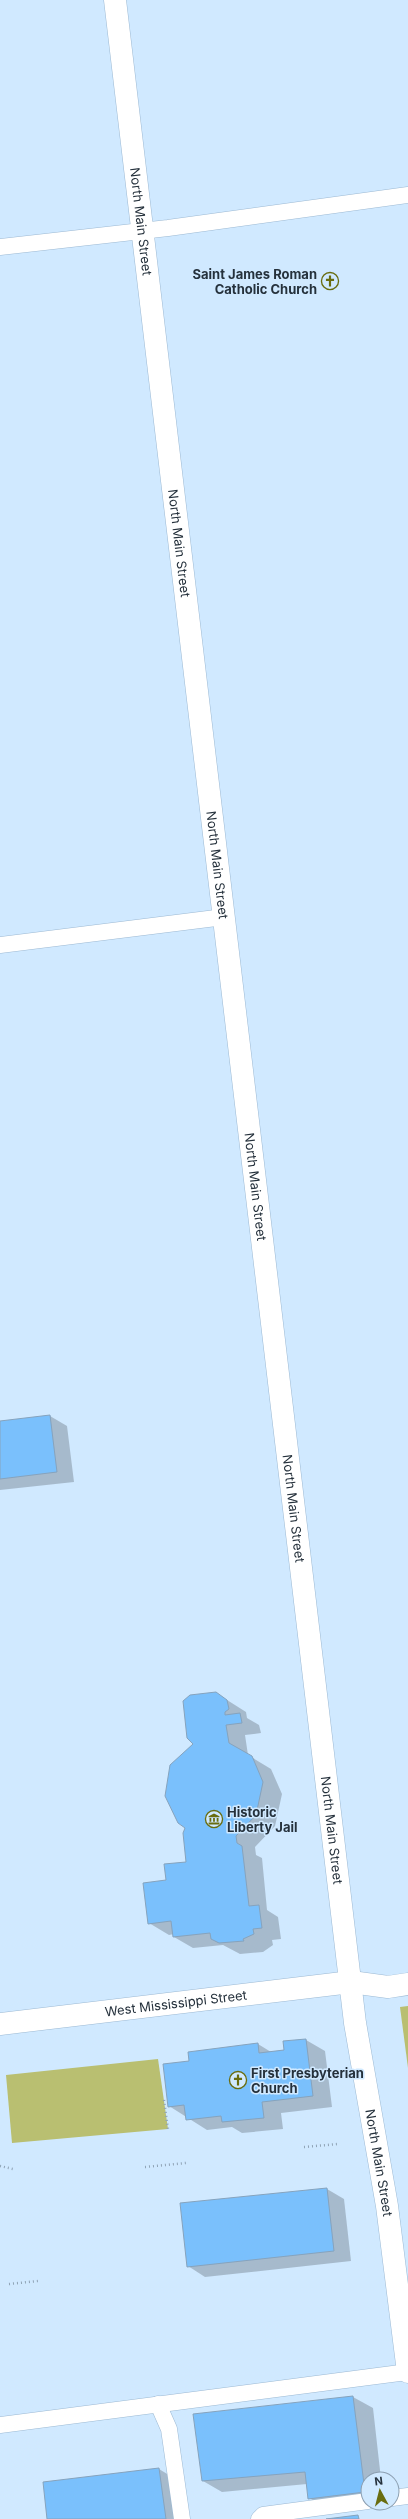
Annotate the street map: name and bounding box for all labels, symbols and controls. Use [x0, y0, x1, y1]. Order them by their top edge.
street label: North Main Street [127, 167, 156, 276]
place label: Saint James Roman Catholic Church [193, 266, 317, 297]
church icon: Saint James Roman Catholic Church [320, 271, 340, 291]
street label: North Main Street [165, 488, 194, 598]
street label: North Main Street [203, 810, 232, 920]
street label: North Main Street [241, 1132, 270, 1242]
street label: North Main Street [280, 1454, 308, 1563]
street label: North Main Street [318, 1775, 346, 1885]
place label: Historic Liberty Jail [227, 1804, 298, 1835]
museum icon: Historic Liberty Jail [204, 1809, 224, 1829]
street label: West Mississippi Street [104, 1987, 248, 2019]
place label: First Presbyterian Church [251, 2065, 364, 2096]
church icon: First Presbyterian Church [228, 2070, 248, 2090]
street label: North Main Street [362, 2108, 396, 2217]
north arrow [360, 2471, 400, 2511]
text: N [374, 2474, 384, 2489]

